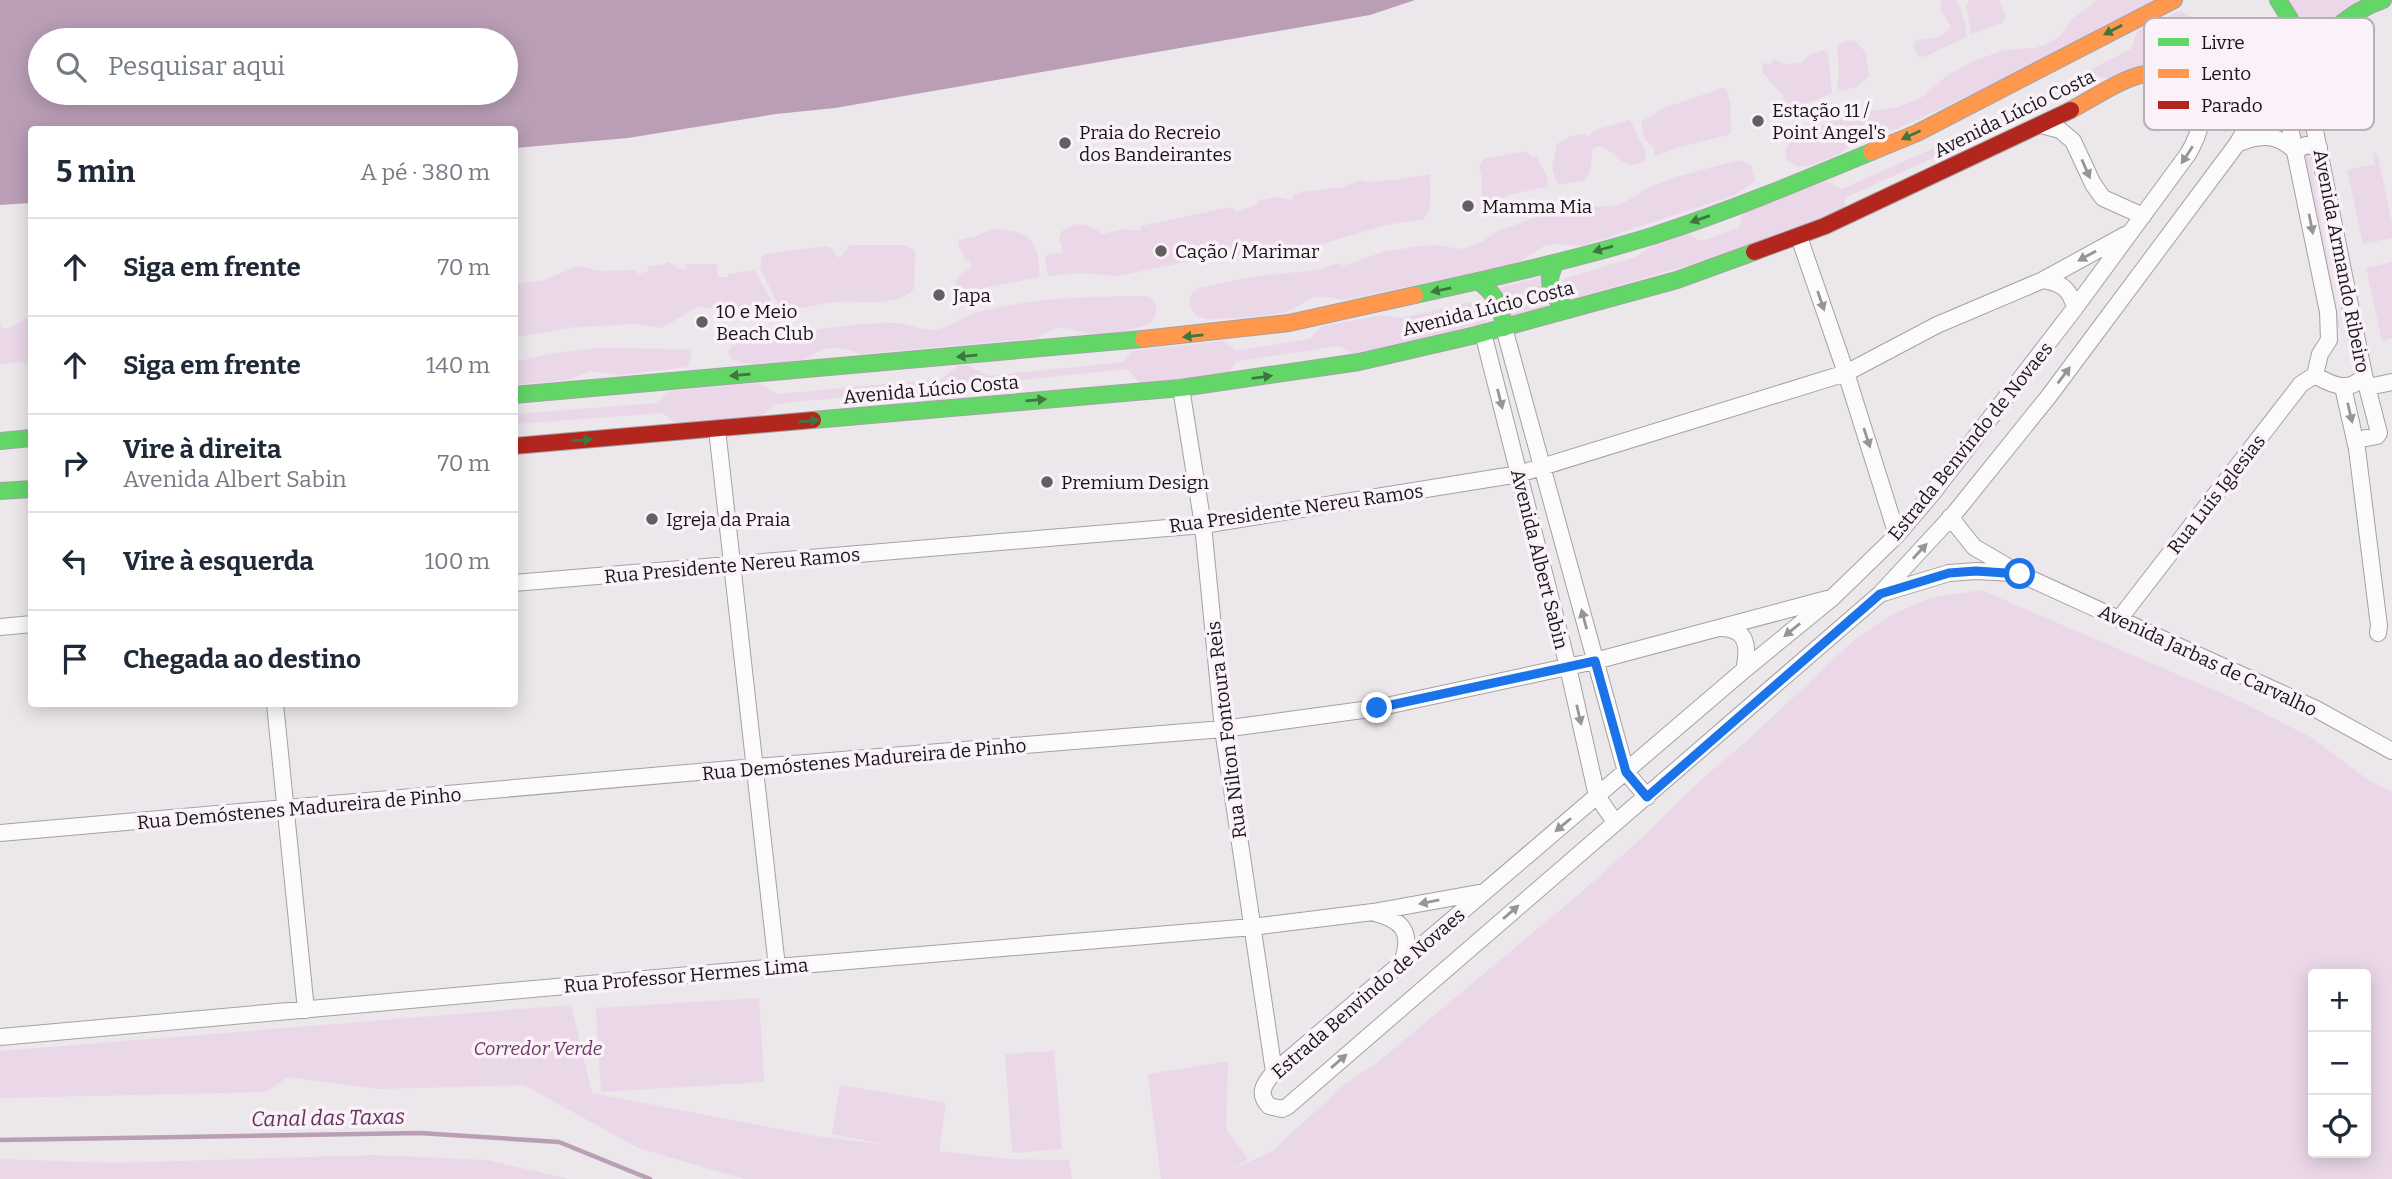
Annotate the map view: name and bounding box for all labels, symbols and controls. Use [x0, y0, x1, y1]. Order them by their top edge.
legend [2144, 18, 2374, 130]
one-way arrow [2103, 24, 2123, 36]
search box [28, 28, 518, 105]
text: Livre [2201, 31, 2245, 54]
icon: search [52, 48, 90, 86]
text: Pesquisar aqui [108, 51, 285, 82]
text: Lento [2201, 62, 2251, 85]
street label: Avenida Lúcio Costa [1930, 64, 2099, 162]
text: Parado [2201, 94, 2263, 117]
place label: Estação 11 / Point Angel's [1772, 99, 1886, 144]
marker: Estação 11 / Point Angel's [1750, 113, 1766, 129]
place label: Praia do Recreio dos Bandeirantes [1079, 121, 1232, 166]
one-way arrow [1901, 129, 1921, 141]
marker: Praia do Recreio dos Bandeirantes [1057, 135, 1073, 151]
one-way arrow [2180, 145, 2193, 165]
street label: Avenida Armando Ribeiro [2309, 147, 2374, 375]
text: 5 min [56, 154, 135, 190]
text: A pé · 380 m [361, 158, 490, 186]
one-way arrow [2080, 159, 2092, 179]
place label: Mamma Mia [1482, 195, 1593, 218]
marker: Mamma Mia [1460, 198, 1476, 214]
one-way arrow [2305, 213, 2316, 235]
one-way arrow [1689, 214, 1710, 225]
place label: Cação / Marimar [1175, 240, 1320, 263]
marker: Cação / Marimar [1153, 243, 1169, 259]
one-way arrow [1592, 245, 1613, 255]
icon: ahead [56, 248, 94, 286]
one-way arrow [2077, 249, 2097, 261]
text: Siga em frente [123, 252, 301, 283]
text: 70 m [438, 253, 490, 281]
street label: Avenida Lúcio Costa [1400, 276, 1577, 341]
place label: Japa [952, 284, 992, 307]
one-way arrow [1430, 285, 1452, 296]
marker: Japa [931, 287, 947, 303]
one-way arrow [1816, 291, 1827, 312]
place label: 10 e Meio Beach Club [716, 300, 814, 345]
marker: 10 e Meio Beach Club [694, 314, 710, 330]
one-way arrow [1182, 330, 1204, 341]
street label: Estrada Benvindo de Novaes [1883, 337, 2058, 545]
icon: ahead [56, 346, 94, 384]
text: Siga em frente [123, 350, 301, 381]
text: 140 m [426, 351, 490, 379]
one-way arrow [955, 351, 977, 362]
one-way arrow [2057, 366, 2071, 384]
one-way arrow [729, 370, 751, 381]
street label: Avenida Lúcio Costa [842, 370, 1020, 409]
one-way arrow [1251, 371, 1273, 382]
one-way arrow [1495, 389, 1506, 411]
one-way arrow [1025, 395, 1047, 406]
one-way arrow [2344, 402, 2355, 424]
one-way arrow [798, 415, 820, 426]
one-way arrow [1862, 428, 1873, 449]
street label: Rua Luís Iglesias [2163, 430, 2270, 559]
text: Vire à direita [123, 434, 282, 465]
one-way arrow [572, 435, 594, 446]
icon: right [56, 444, 94, 482]
text: 70 m [438, 449, 490, 477]
text: Avenida Albert Sabin [123, 465, 347, 493]
street label: Avenida Albert Sabin [1506, 467, 1573, 652]
place label: Premium Design [1061, 471, 1209, 494]
marker: Premium Design [1039, 474, 1055, 490]
street label: Rua Presidente Nereu Ramos [1167, 479, 1425, 538]
place label: Igreja da Praia [666, 508, 791, 531]
marker: Igreja da Praia [644, 511, 660, 527]
icon: left [56, 542, 94, 580]
street label: Rua Presidente Nereu Ramos [603, 543, 861, 588]
one-way arrow [1911, 543, 1927, 560]
text: Vire à esquerda [123, 546, 314, 577]
text: 100 m [425, 547, 490, 575]
route start [2004, 558, 2035, 589]
street label: Avenida Jarbas de Carvalho [2095, 600, 2321, 721]
one-way arrow [1578, 608, 1589, 630]
street label: Rua Nilton Fontoura Reis [1202, 620, 1251, 840]
one-way arrow [1784, 622, 1801, 637]
icon: arrive [56, 640, 94, 678]
text: Chegada ao destino [123, 644, 361, 675]
route end [1361, 692, 1392, 723]
one-way arrow [1573, 704, 1584, 726]
street label: Rua Demóstenes Madureira de Pinho [701, 734, 1027, 785]
street label: Rua Demóstenes Madureira de Pinho [136, 783, 462, 834]
one-way arrow [1555, 817, 1572, 832]
one-way arrow [1418, 897, 1440, 908]
street label: Estrada Benvindo de Novaes [1267, 903, 1470, 1084]
one-way arrow [1502, 904, 1520, 920]
street label: Rua Professor Hermes Lima [563, 953, 810, 998]
map controls [2308, 969, 2371, 1158]
button: + [2308, 969, 2371, 1032]
button: − [2308, 1032, 2371, 1095]
park label: Corredor Verde [474, 1037, 603, 1060]
one-way arrow [1330, 1053, 1348, 1069]
button: locate [2308, 1095, 2371, 1158]
water label: Canal das Taxas [251, 1104, 405, 1132]

